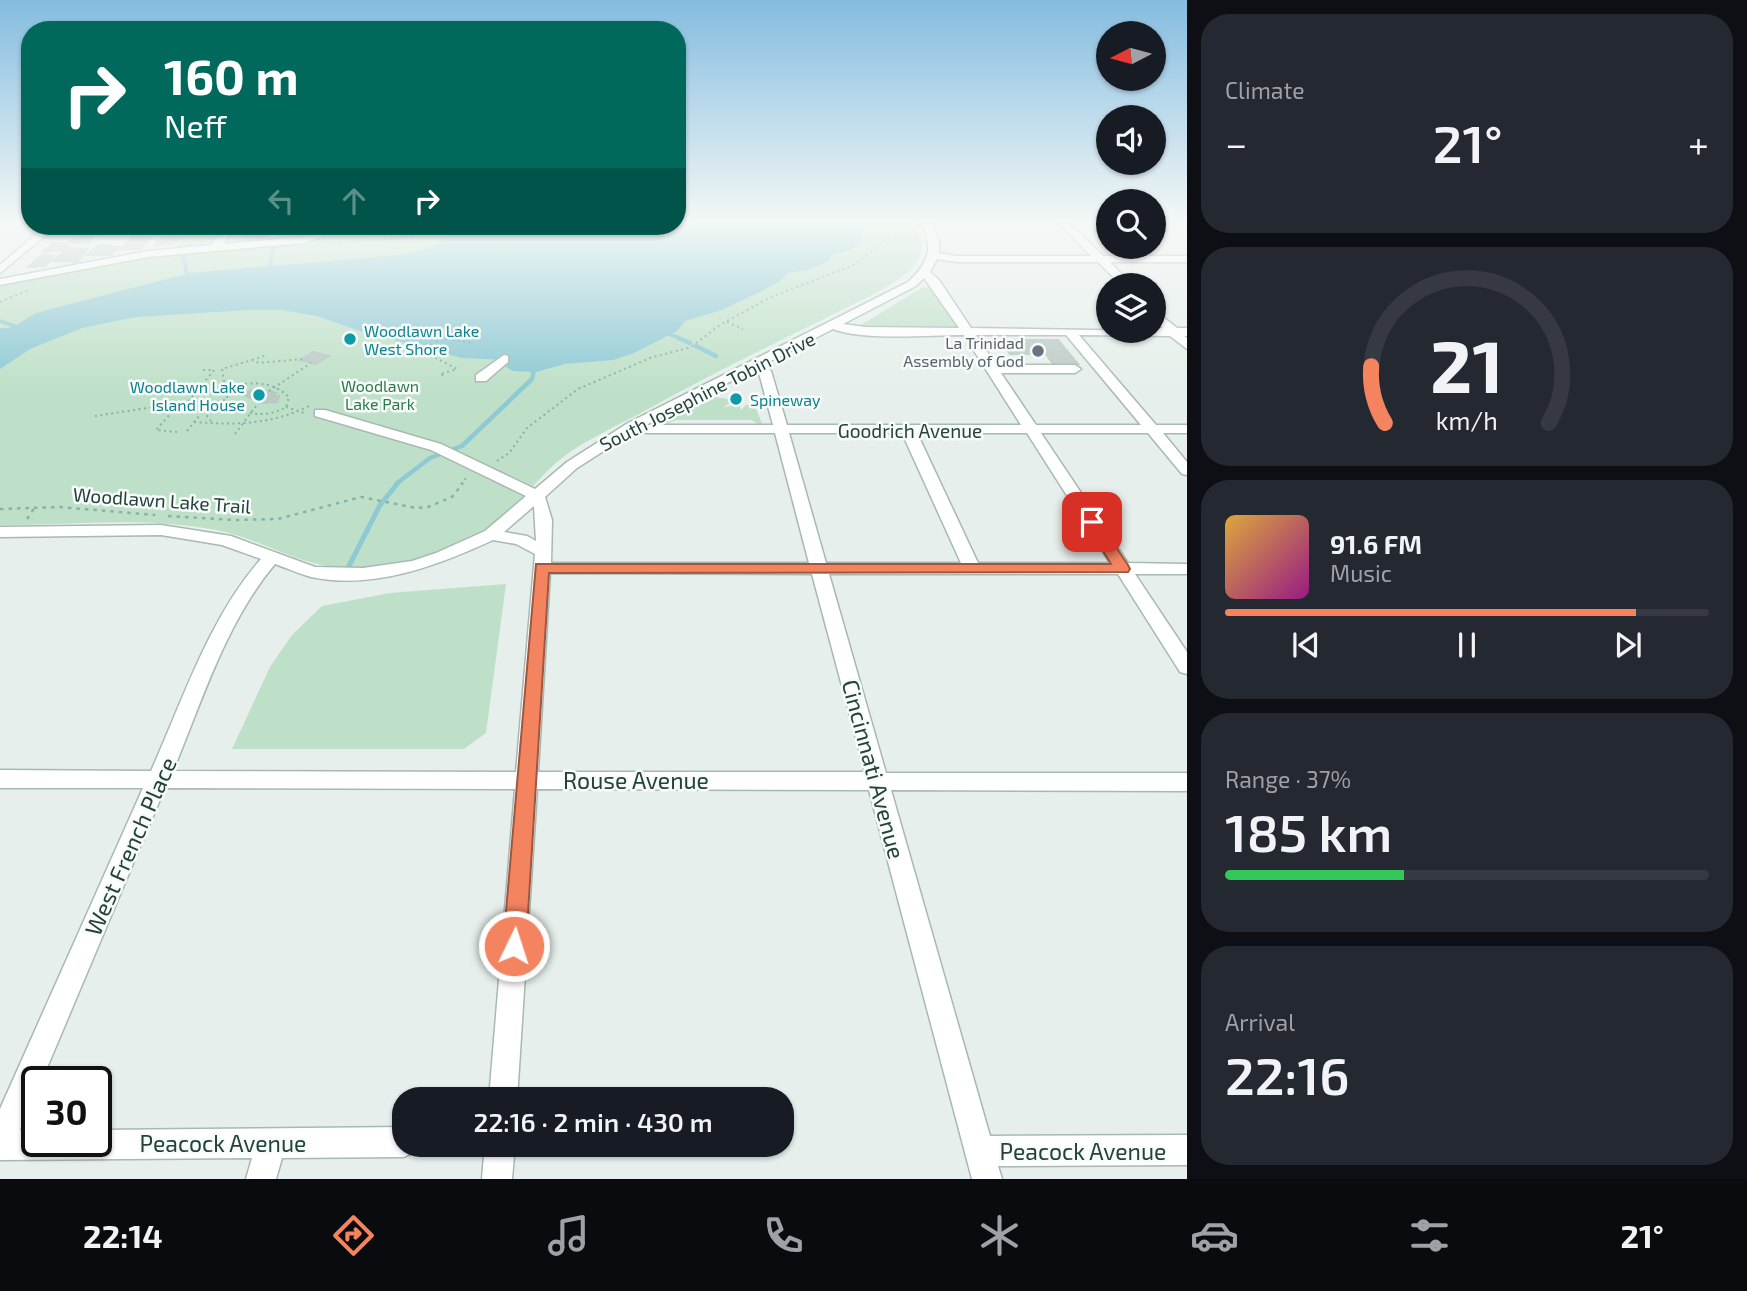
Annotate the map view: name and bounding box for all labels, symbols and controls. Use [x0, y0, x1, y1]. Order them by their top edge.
north arrow [1096, 21, 1166, 91]
map controls [1096, 21, 1166, 343]
text: 160 m [164, 46, 299, 105]
icon: right [49, 49, 140, 140]
text: Climate [1225, 76, 1305, 104]
button: sound [1096, 105, 1166, 175]
text: Neff [164, 106, 227, 144]
text: 21° [1433, 111, 1503, 173]
text: − [1225, 120, 1247, 166]
text: + [1688, 120, 1709, 166]
icon: left [262, 182, 300, 220]
icon: ahead [335, 182, 373, 220]
icon: right [408, 182, 446, 220]
button: search [1096, 189, 1166, 259]
button: layers [1096, 273, 1166, 343]
text: 21 [1430, 320, 1504, 408]
place label: Woodlawn Lake West Shore [364, 321, 479, 358]
street label: South Josephine Tobin Drive [595, 327, 819, 455]
marker: Woodlawn Lake West Shore [342, 331, 358, 347]
place label: La Trinidad Assembly of God [903, 333, 1024, 370]
marker: La Trinidad Assembly of God [1030, 343, 1046, 359]
park label: Woodlawn Lake Park [341, 376, 419, 413]
place label: Woodlawn Lake Island House [130, 377, 245, 414]
marker: Woodlawn Lake Island House [251, 387, 267, 403]
place label: Spineway [750, 390, 821, 409]
marker: Spineway [728, 391, 744, 407]
text: km/h [1436, 404, 1498, 434]
street label: Goodrich Avenue [838, 419, 982, 442]
street label: Woodlawn Lake Trail [72, 482, 252, 518]
pin [1062, 492, 1122, 552]
icon: arrive [1073, 503, 1111, 541]
text: 91.6 FM [1330, 528, 1422, 559]
text: Music [1330, 559, 1392, 587]
icon: previous [1287, 626, 1325, 664]
icon: pause [1448, 626, 1486, 664]
icon: next [1609, 626, 1647, 664]
street label: Cincinnati Avenue [837, 676, 911, 862]
street label: West French Place [78, 753, 182, 939]
text: Range · 37% [1225, 765, 1351, 793]
street label: Rouse Avenue [563, 766, 709, 794]
text: 185 km [1225, 800, 1392, 862]
position arrow [477, 909, 551, 983]
text: Arrival [1225, 1008, 1295, 1036]
text: 22:16 [1225, 1043, 1350, 1105]
speed limit sign: 30 [21, 1066, 112, 1157]
text: 22:16 · 2 min · 430 m [473, 1106, 713, 1137]
street label: Peacock Avenue [140, 1129, 306, 1157]
street label: Peacock Avenue [1000, 1137, 1166, 1165]
icon: directions [329, 1211, 378, 1260]
icon: music [544, 1211, 593, 1260]
icon: phone [759, 1211, 808, 1260]
icon: climate [975, 1211, 1024, 1260]
icon: car [1190, 1211, 1239, 1260]
icon: filters [1405, 1211, 1454, 1260]
text: 22:14 [83, 1216, 163, 1254]
text: 21° [1620, 1216, 1664, 1254]

